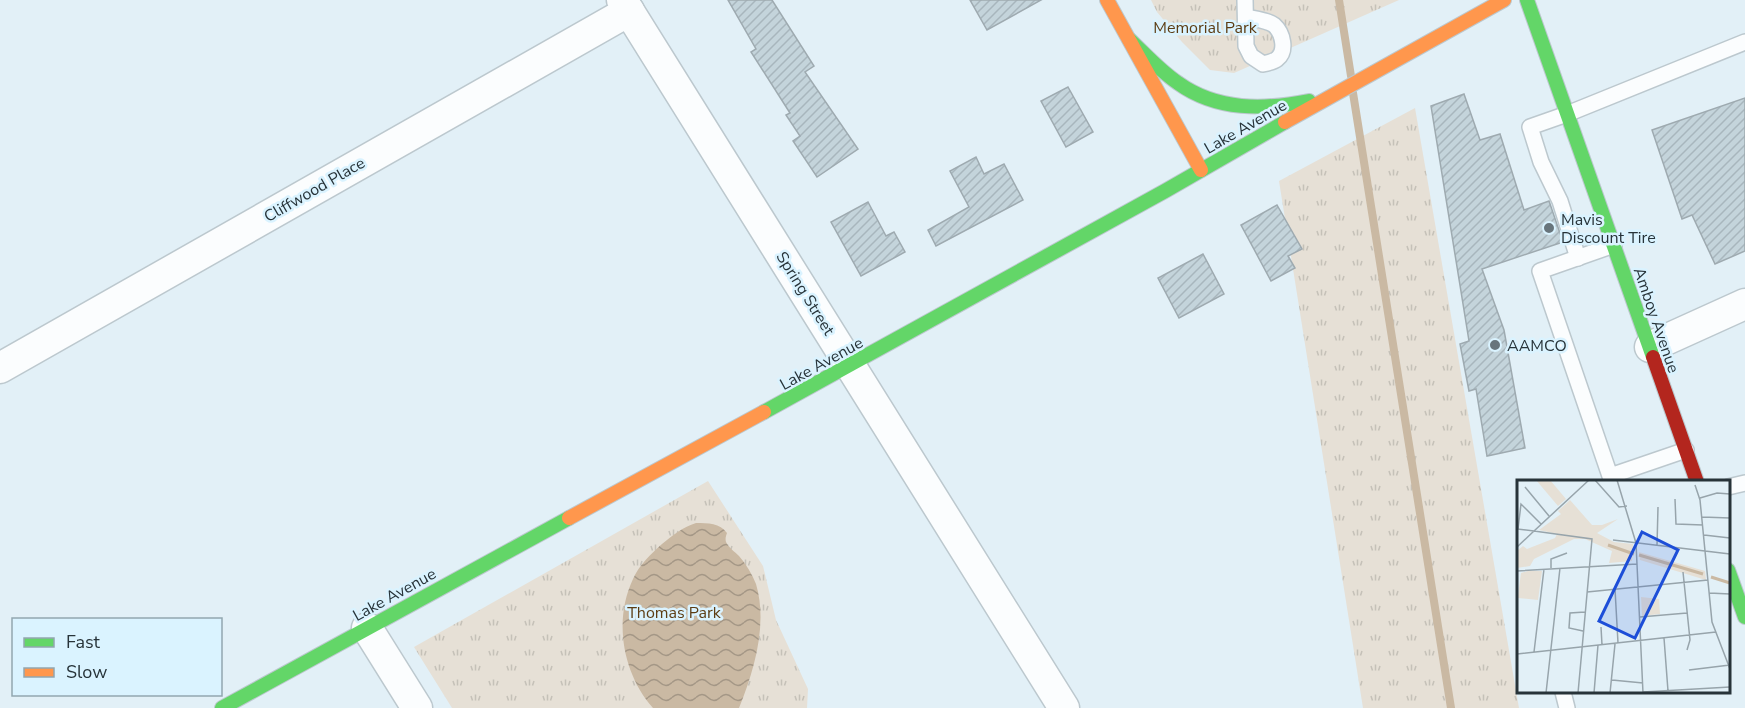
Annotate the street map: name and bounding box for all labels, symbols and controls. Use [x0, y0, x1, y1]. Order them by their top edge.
park label: Memorial Park [1153, 17, 1258, 39]
street label: Lake Avenue [1200, 94, 1291, 159]
street label: Cliffwood Place [260, 152, 369, 228]
place label: Mavis Discount Tire [1561, 209, 1656, 249]
marker: Mavis Discount Tire [1542, 221, 1556, 235]
street label: Spring Street [771, 247, 840, 340]
street label: Amboy Avenue [1628, 265, 1684, 376]
street label: Lake Avenue [776, 332, 867, 396]
place label: AAMCO [1507, 335, 1567, 357]
marker: AAMCO [1488, 338, 1502, 352]
inset map [1517, 480, 1730, 693]
street label: Lake Avenue [349, 563, 440, 627]
park label: Thomas Park [627, 602, 722, 624]
legend [12, 618, 222, 696]
text: Fast [66, 630, 101, 654]
text: Slow [66, 660, 107, 684]

